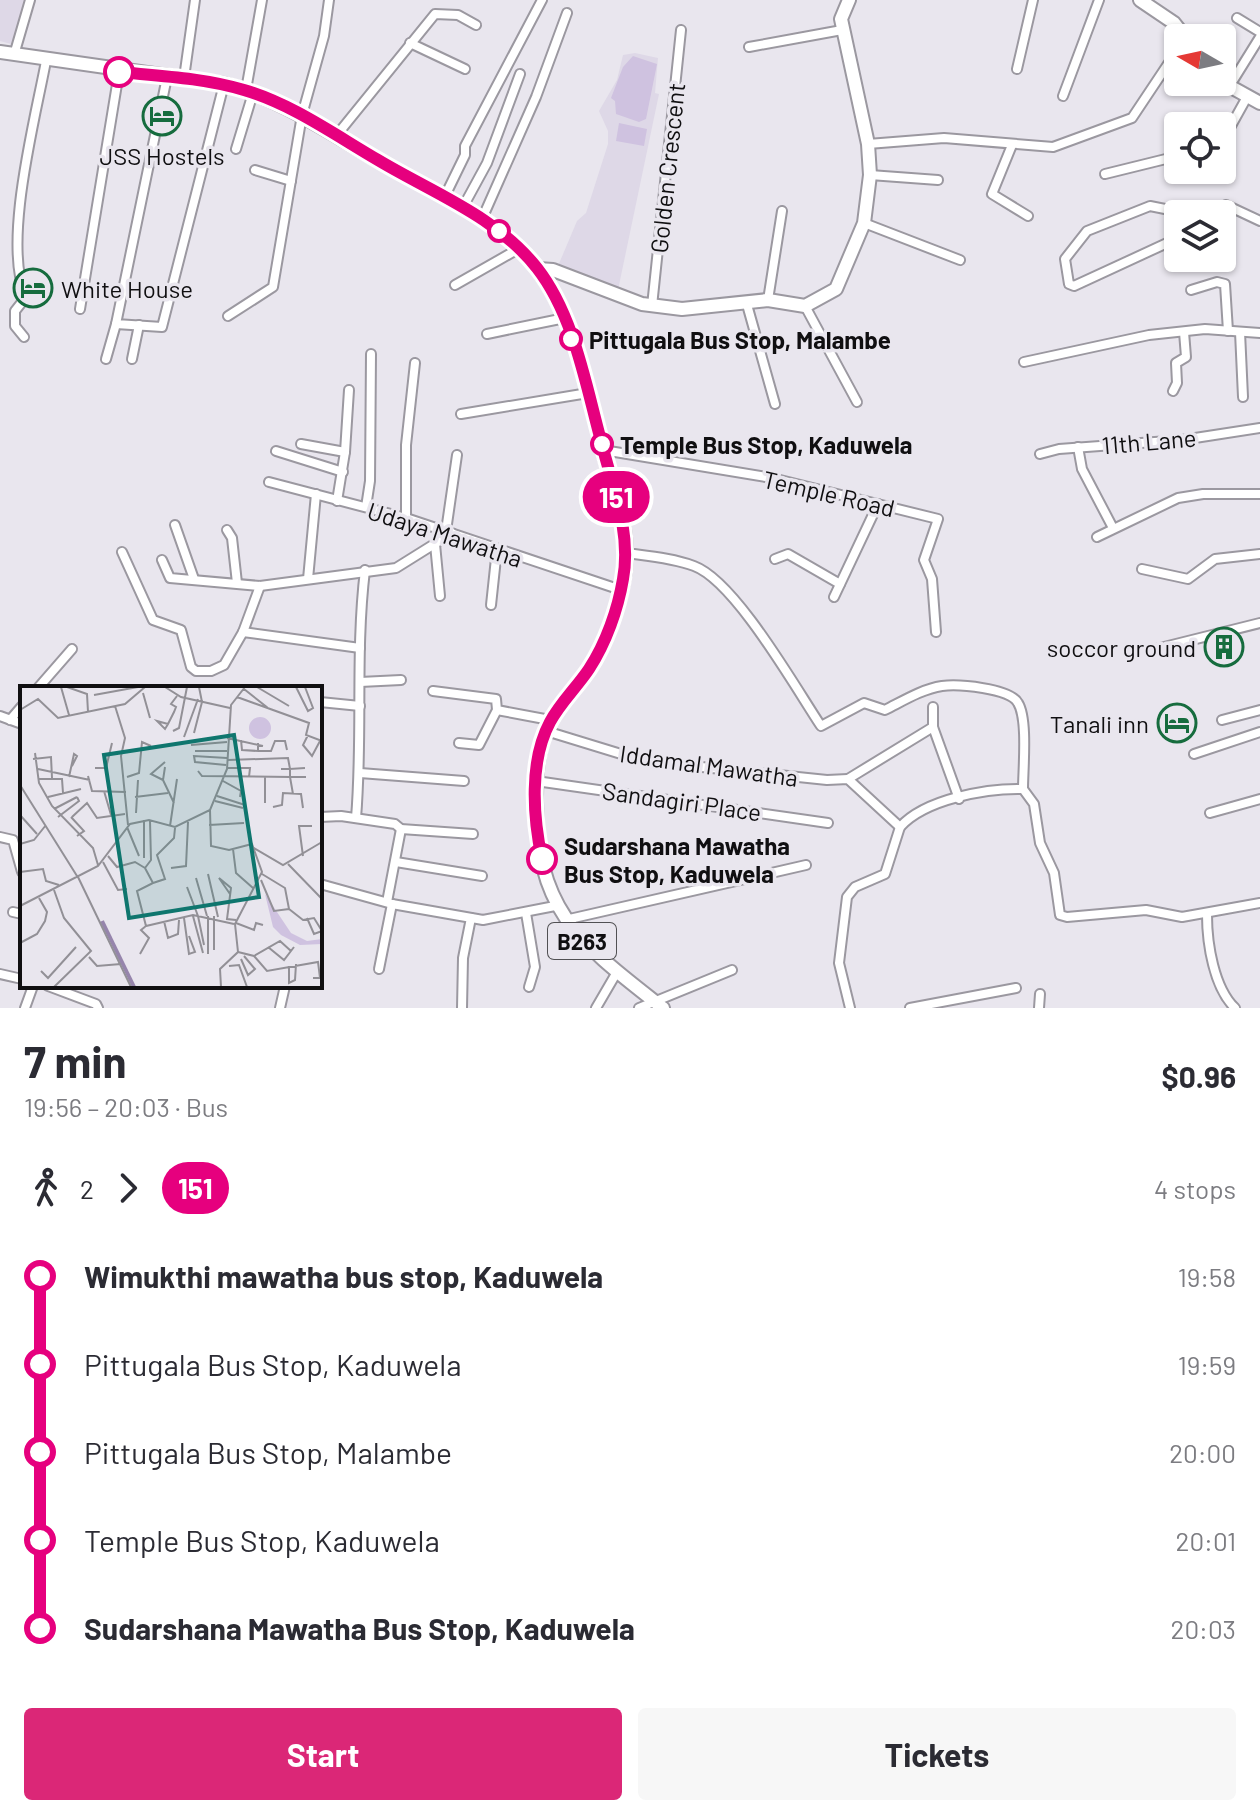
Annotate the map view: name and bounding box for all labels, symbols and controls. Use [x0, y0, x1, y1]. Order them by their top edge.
north arrow [1164, 24, 1236, 96]
map controls [1164, 24, 1236, 272]
unlabelled marker [104, 57, 134, 87]
street label: Golden Crescent [644, 81, 690, 255]
hotel icon: JSS Hostels [141, 95, 183, 137]
button: locate [1164, 112, 1236, 184]
place label: JSS Hostels [99, 141, 225, 170]
button: layers [1164, 200, 1236, 272]
unlabelled marker [488, 220, 510, 242]
hotel icon: White House [12, 267, 54, 309]
place label: White House [61, 274, 193, 303]
place label: Pittugala Bus Stop, Malambe [589, 325, 891, 354]
marker: Pittugala Bus Stop, Malambe [560, 328, 582, 350]
street label: 11th Lane [1101, 422, 1197, 460]
place label: Temple Bus Stop, Kaduwela [620, 430, 912, 459]
marker: Temple Bus Stop, Kaduwela [591, 433, 613, 455]
street label: Temple Road [760, 464, 898, 522]
line badge: 151 [570, 471, 662, 523]
text: 151 [599, 480, 633, 514]
street label: Udaya Mawatha [364, 495, 526, 573]
building icon: soccor ground [1203, 626, 1245, 668]
place label: soccor ground [1047, 633, 1196, 662]
inset map [20, 686, 322, 988]
hotel icon: Tanali inn [1156, 702, 1198, 744]
place label: Tanali inn [1050, 709, 1149, 738]
street label: Iddamal Mawatha [618, 738, 800, 792]
street label: Sandagiri Place [601, 775, 763, 827]
place label: Sudarshana Mawatha Bus Stop, Kaduwela [564, 831, 790, 888]
marker: Sudarshana Mawatha Bus Stop, Kaduwela [527, 844, 557, 874]
road number: B263 [548, 923, 616, 959]
text: 7 min [24, 1034, 127, 1087]
text: $0.96 [1162, 1058, 1236, 1094]
text: 19:56 – 20:03 · Bus [24, 1091, 228, 1122]
icon: walk [24, 1166, 68, 1210]
icon: forward [106, 1166, 150, 1210]
text: 151 [178, 1171, 213, 1205]
text: 2 [80, 1173, 94, 1204]
text: 4 stops [1154, 1173, 1236, 1204]
text: Wimukthi mawatha bus stop, Kaduwela [84, 1258, 603, 1294]
text: 19:58 [1178, 1261, 1236, 1292]
text: Pittugala Bus Stop, Kaduwela [84, 1346, 462, 1382]
text: 19:59 [1178, 1349, 1236, 1380]
text: Pittugala Bus Stop, Malambe [84, 1434, 452, 1470]
text: 20:00 [1169, 1437, 1236, 1468]
text: Temple Bus Stop, Kaduwela [84, 1522, 440, 1558]
text: 20:01 [1175, 1525, 1236, 1556]
text: Sudarshana Mawatha Bus Stop, Kaduwela [84, 1610, 635, 1646]
text: 20:03 [1170, 1613, 1236, 1644]
button: Start [24, 1708, 622, 1800]
button: Tickets [638, 1708, 1236, 1800]

